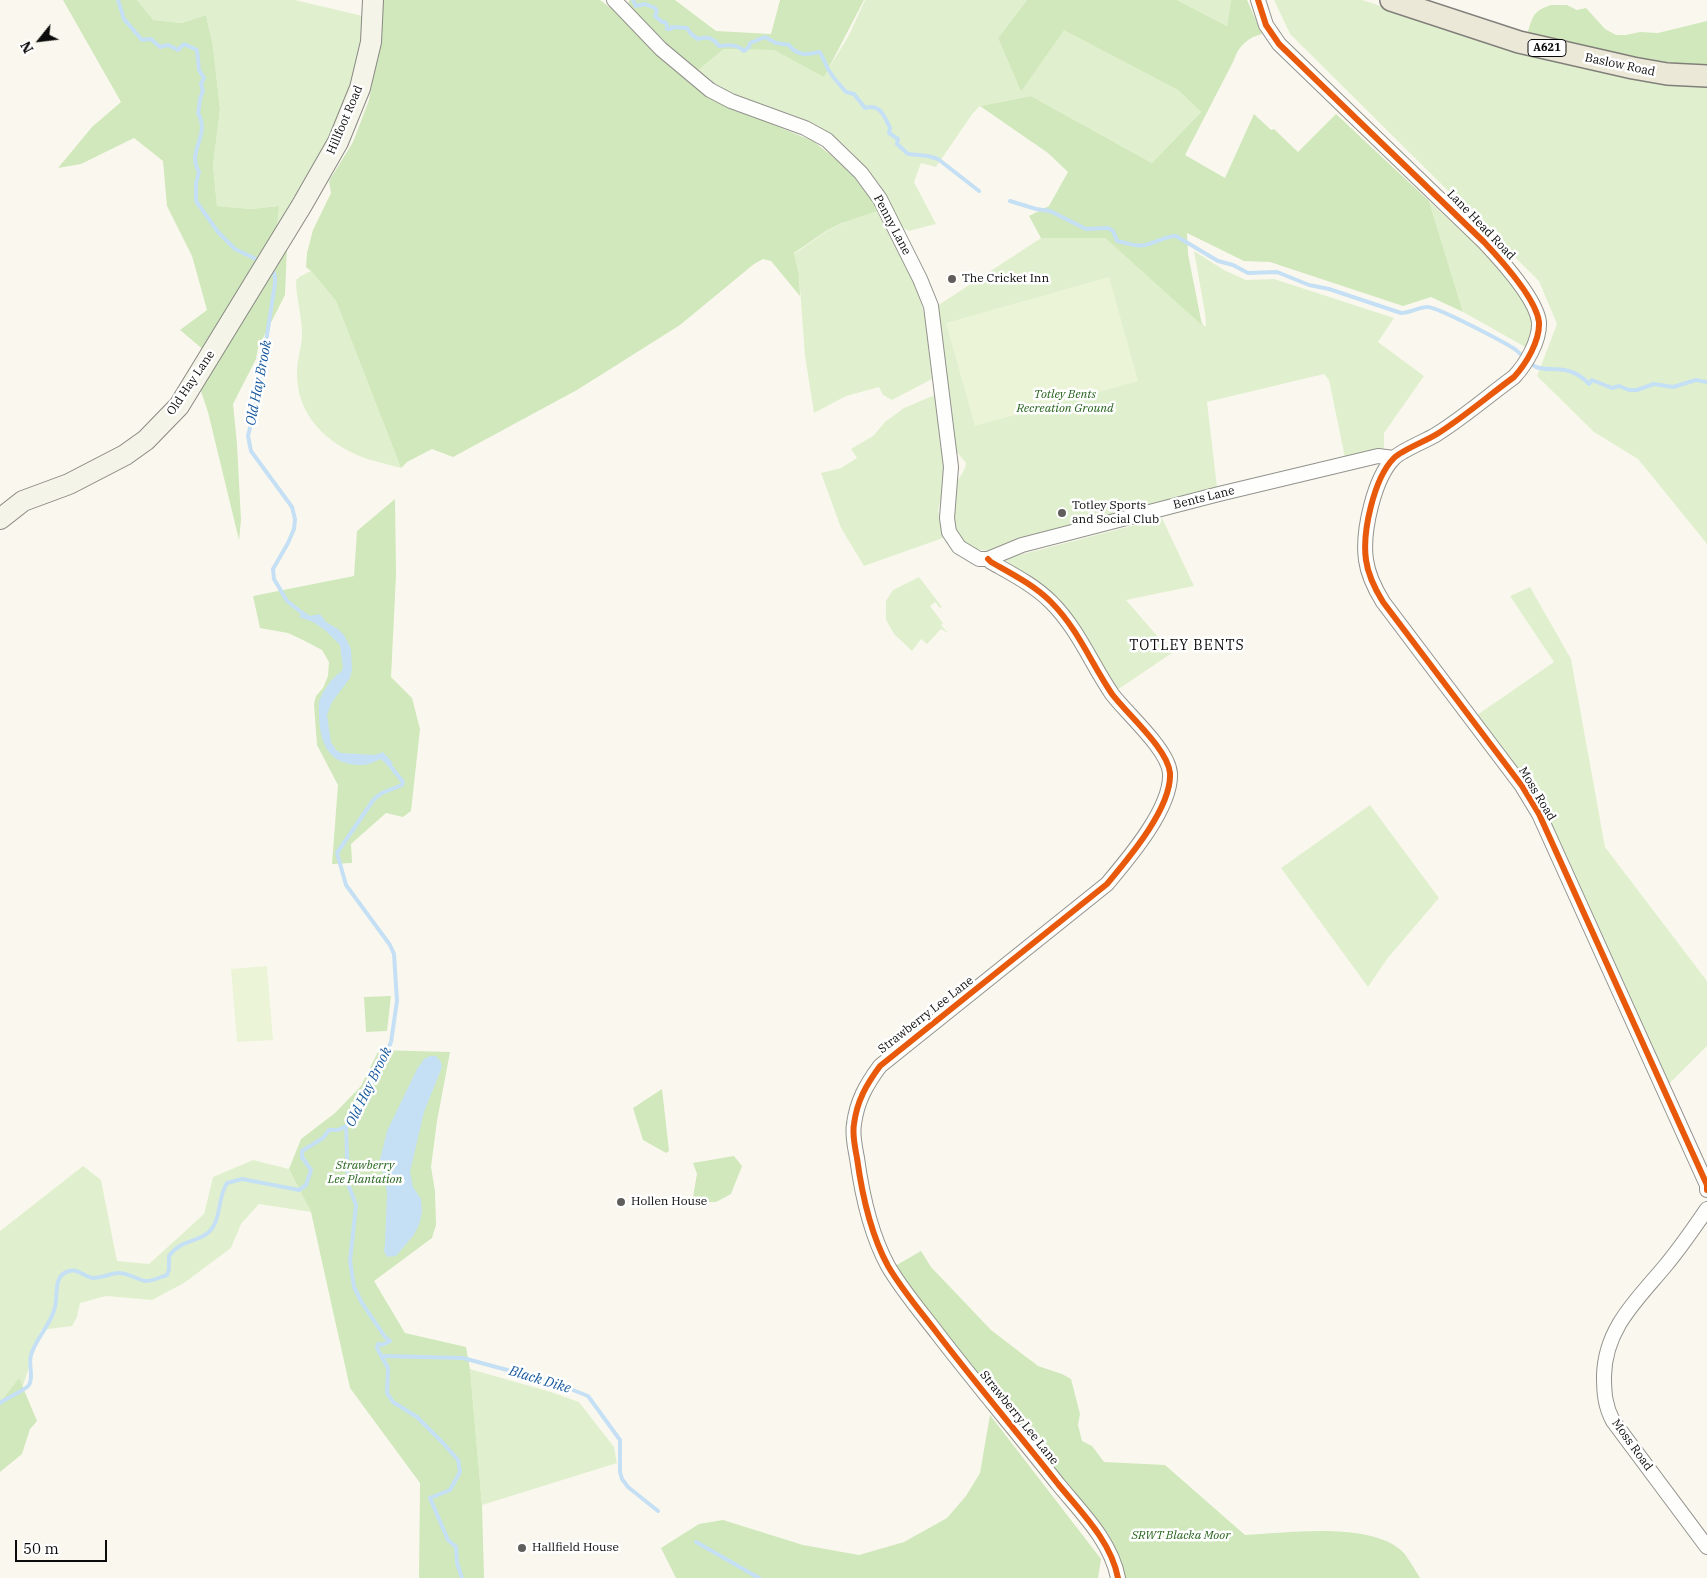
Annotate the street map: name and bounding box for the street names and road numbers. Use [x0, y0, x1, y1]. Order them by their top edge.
road number: A621 [1528, 40, 1566, 56]
street label: Baslow Road [1584, 51, 1656, 79]
street label: Hillfoot Road [324, 83, 366, 157]
street label: Lane Head Road [1444, 187, 1518, 263]
street label: Penny Lane [870, 193, 914, 257]
street label: Old Hay Lane [164, 348, 218, 418]
street label: Bents Lane [1172, 483, 1236, 513]
street label: Moss Road [1515, 764, 1559, 824]
street label: Strawberry Lee Lane [876, 973, 976, 1057]
street label: Strawberry Lee Lane [977, 1368, 1061, 1468]
street label: Moss Road [1608, 1416, 1656, 1474]

